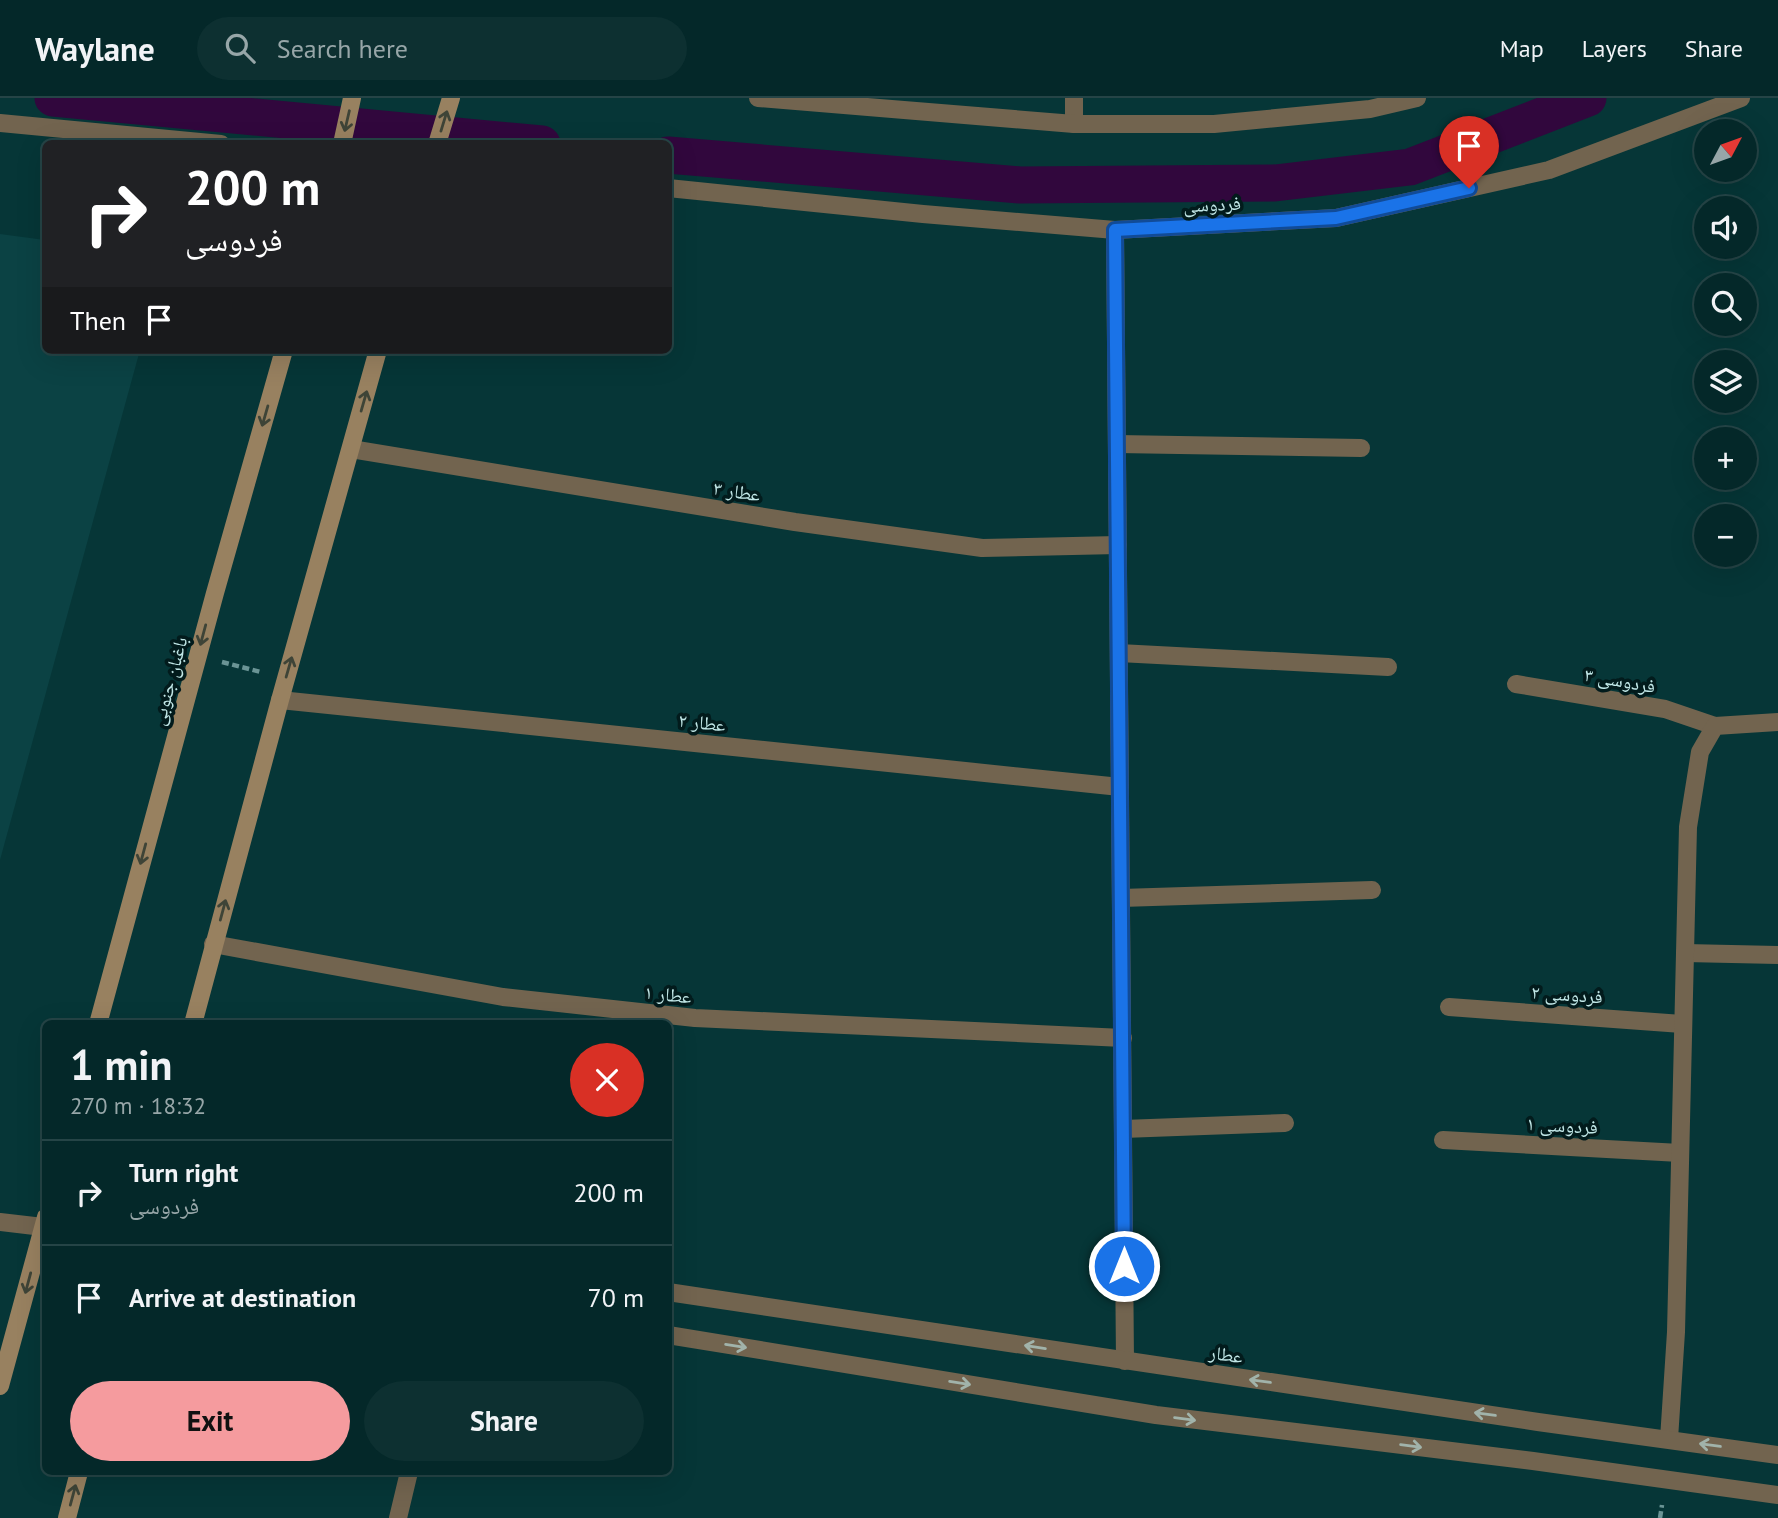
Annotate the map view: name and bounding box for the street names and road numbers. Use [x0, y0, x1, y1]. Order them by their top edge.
street label: فردوسی [1182, 190, 1242, 218]
street label: عطار ۳ [712, 475, 763, 507]
street label: باغبان جنوبی [146, 634, 192, 728]
street label: فردوسی ۳ [1583, 662, 1657, 698]
street label: عطار ۲ [677, 708, 727, 736]
street label: عطار ۱ [643, 980, 693, 1008]
street label: فردوسی ۲ [1530, 980, 1604, 1008]
street label: فردوسی ۱ [1526, 1111, 1598, 1139]
street label: عطار [1207, 1340, 1245, 1368]

